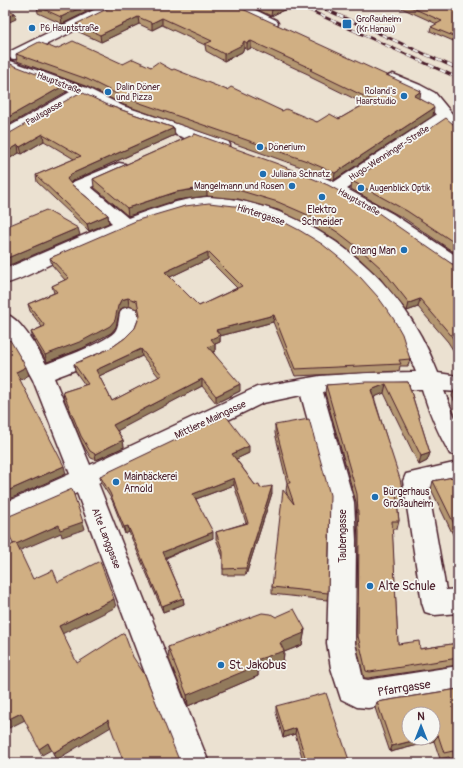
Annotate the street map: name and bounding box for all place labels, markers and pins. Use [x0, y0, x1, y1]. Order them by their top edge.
place label: Großauheim (Kr Hanau) [356, 14, 401, 35]
marker: Großauheim (Kr Hanau) [341, 18, 353, 30]
marker: P6 Hauptstraße [27, 23, 37, 33]
place label: P6 Hauptstraße [40, 23, 99, 34]
place label: Dalin Döner und Pizza [116, 82, 161, 103]
place label: Roland's Haarstudio [356, 86, 396, 107]
marker: Dalin Döner und Pizza [103, 87, 113, 97]
marker: Roland's Haarstudio [399, 91, 409, 101]
marker: Dönerium [255, 142, 265, 152]
place label: Dönerium [268, 142, 305, 153]
marker: Juliana Schnatz [258, 169, 268, 179]
place label: Juliana Schnatz [271, 169, 330, 180]
place label: Mangelmann und Rosen [194, 181, 284, 192]
marker: Mangelmann und Rosen [287, 181, 297, 191]
marker: Augenblick Optik [356, 183, 366, 193]
place label: Augenblick Optik [369, 183, 431, 194]
marker: Elektro Schneider [317, 192, 327, 202]
place label: Elektro Schneider [301, 204, 343, 228]
place label: Chang Man [351, 245, 396, 257]
marker: Chang Man [399, 245, 409, 255]
place label: Mainbäckerei Arnold [124, 471, 177, 495]
marker: Mainbäckerei Arnold [111, 477, 121, 487]
place label: Bürgerhaus Großauheim [383, 486, 433, 510]
marker: Bürgerhaus Großauheim [370, 492, 380, 502]
place label: Alte Schule [378, 579, 436, 594]
marker: Alte Schule [365, 581, 375, 591]
place label: St. Jakobus [229, 658, 287, 673]
marker: St. Jakobus [216, 660, 226, 670]

